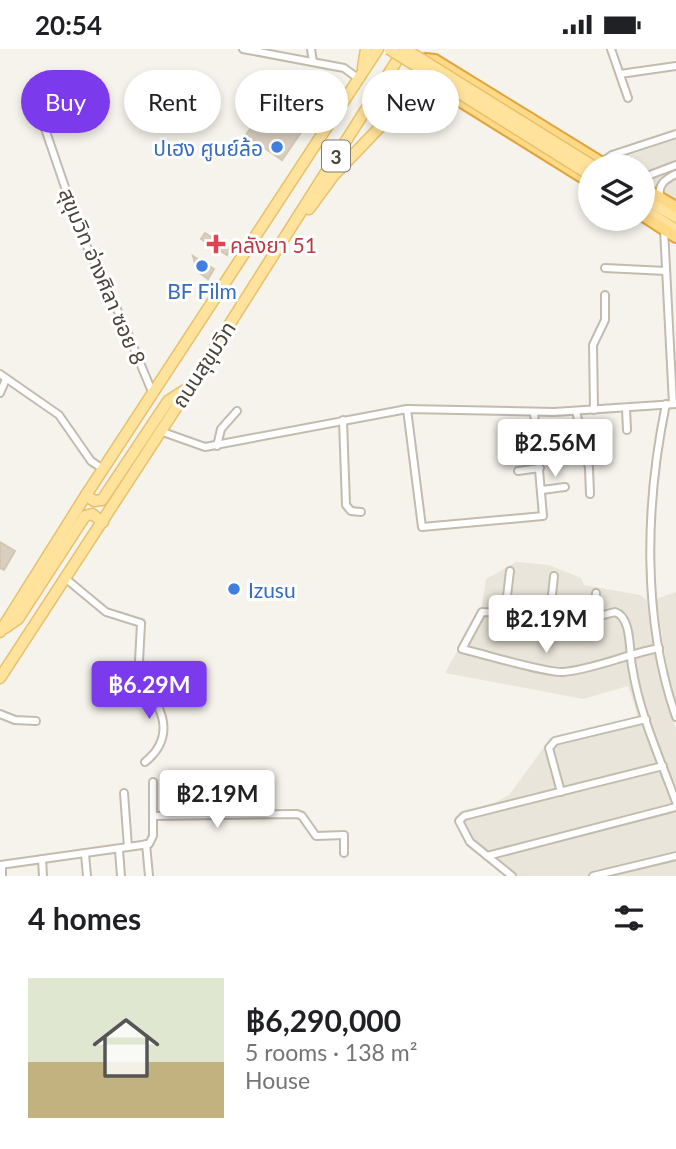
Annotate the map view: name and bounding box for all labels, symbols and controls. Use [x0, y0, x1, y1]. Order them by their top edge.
text: 20:54 [35, 9, 102, 41]
chip: Buy [21, 70, 110, 133]
chip: Rent [124, 70, 221, 133]
chip: Filters [235, 70, 348, 133]
chip: New [362, 70, 459, 133]
place label: ปเฮง ศูนย์ล้อ [153, 135, 263, 162]
marker: ปเฮง ศูนย์ล้อ [269, 139, 285, 155]
road number: 3 [322, 141, 350, 171]
map controls [578, 154, 655, 231]
button: layers [578, 154, 655, 231]
street label: สุขุมวิท อ่างศิลา ซอย 8 [53, 184, 152, 369]
place label: คลังยา 51 [230, 232, 317, 257]
marker: คลังยา 51 [208, 236, 224, 252]
marker: BF Film [194, 258, 210, 274]
place label: BF Film [167, 278, 237, 303]
street label: ถนนสุขุมวิท [166, 316, 242, 413]
pin: ฿2.56M [498, 419, 612, 479]
text: ฿2.56M [514, 428, 596, 456]
place label: Izusu [248, 577, 296, 602]
marker: Izusu [226, 581, 242, 597]
pin: ฿2.19M [489, 595, 603, 655]
text: ฿2.19M [505, 604, 587, 632]
pin: ฿6.29M [92, 661, 206, 721]
text: ฿6.29M [108, 670, 190, 698]
pin: ฿2.19M [160, 771, 274, 830]
text: ฿2.19M [176, 779, 258, 807]
icon: filters [610, 899, 648, 937]
text: 4 homes [28, 900, 141, 936]
text: ฿6,290,000 [245, 1002, 401, 1038]
icon: home [84, 1006, 168, 1090]
text: 5 rooms · 138 m² [245, 1038, 417, 1066]
text: House [245, 1066, 310, 1094]

